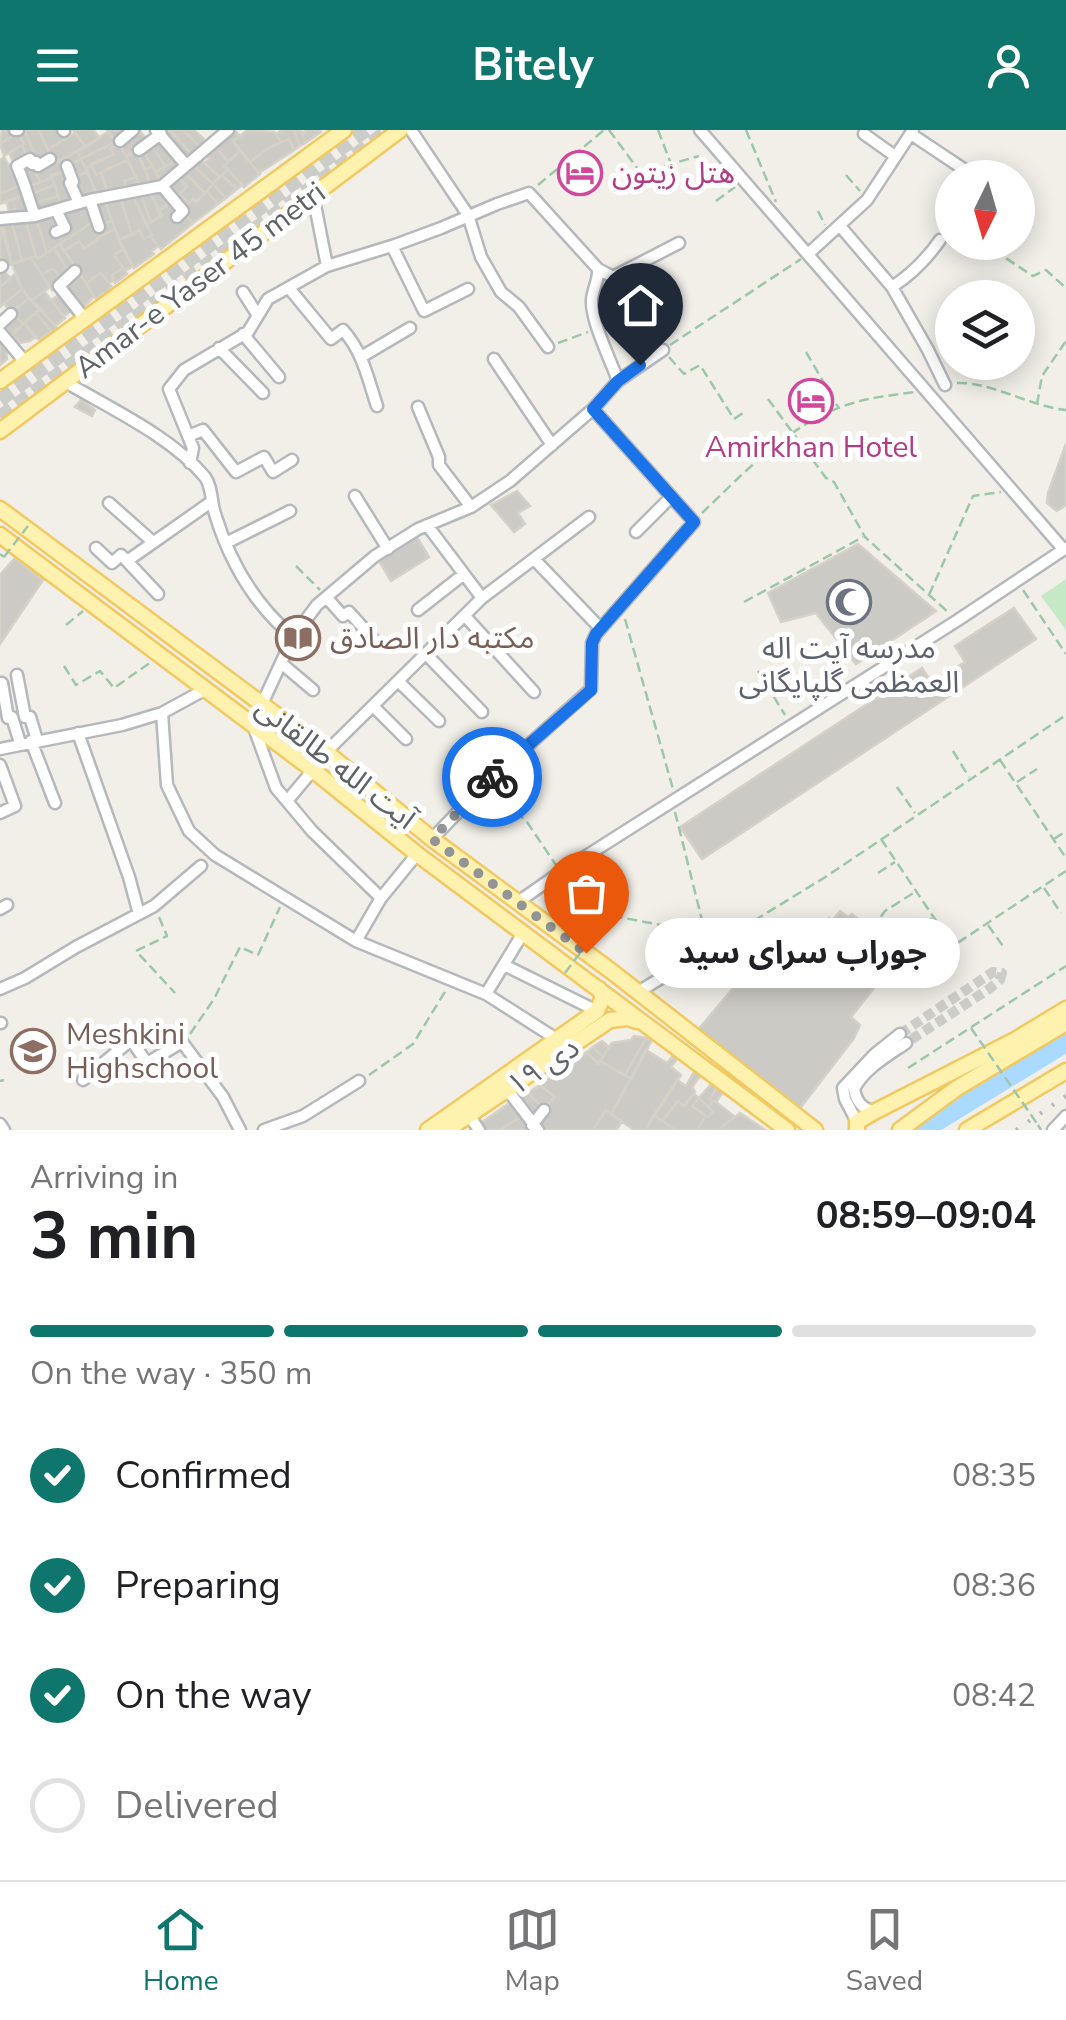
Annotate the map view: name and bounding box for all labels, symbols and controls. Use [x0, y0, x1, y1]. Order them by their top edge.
text: Bitely [472, 35, 594, 96]
icon: menu [30, 38, 85, 93]
icon: person [981, 38, 1036, 93]
hotel icon: هتل زیتون [557, 150, 603, 196]
place label: هتل زیتون [612, 153, 735, 194]
north arrow [935, 160, 1035, 260]
map controls [935, 160, 1035, 380]
street label: Amar-e Yaser 45 metri [66, 172, 334, 388]
pin [598, 263, 683, 366]
icon: home [613, 278, 668, 333]
button: layers [935, 280, 1035, 380]
hotel icon: Amirkhan Hotel [788, 378, 834, 424]
place label: Amirkhan Hotel [705, 427, 917, 468]
mosque icon: مدرسه آیت اله العمظمی گلپایگانی [826, 579, 872, 625]
library icon: مکتبه دار الصادق [275, 615, 321, 661]
place label: مکتبه دار الصادق [330, 618, 535, 659]
place label: مدرسه آیت اله العمظمی گلپایگانی [739, 628, 959, 703]
street label: آیت الله طالقانی [247, 688, 425, 840]
courier [442, 727, 542, 827]
icon: bike [465, 750, 520, 805]
pin [544, 851, 629, 954]
icon: bag [559, 866, 614, 921]
callout: جوراب سرای سید [646, 918, 961, 988]
text: جوراب سرای سید [678, 931, 927, 974]
place label: Meshkini Highschool [66, 1014, 218, 1089]
street label: ۱۹ دی [499, 1027, 588, 1106]
school or university icon: Meshkini Highschool [10, 1028, 56, 1074]
text: Arriving in [30, 1156, 178, 1199]
text: 08:59–09:04 [816, 1190, 1036, 1241]
text: 3 min [30, 1192, 198, 1281]
text: On the way · 350 m [30, 1352, 312, 1395]
icon: check [30, 1448, 85, 1503]
text: Confirmed [115, 1450, 292, 1501]
text: 08:35 [952, 1454, 1036, 1497]
icon: check [30, 1558, 85, 1613]
text: Preparing [115, 1560, 281, 1611]
text: 08:36 [952, 1564, 1036, 1607]
icon: check [30, 1668, 85, 1723]
text: On the way [115, 1670, 311, 1721]
text: 08:42 [952, 1674, 1036, 1717]
text: Delivered [115, 1780, 279, 1831]
tab: Home [143, 1902, 219, 2000]
tab: Map [505, 1902, 560, 2000]
tab: Saved [846, 1902, 923, 2000]

